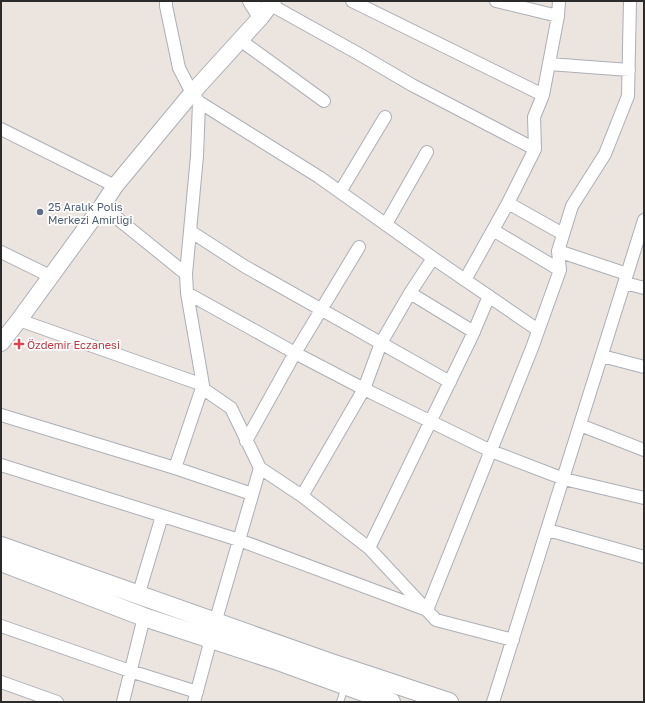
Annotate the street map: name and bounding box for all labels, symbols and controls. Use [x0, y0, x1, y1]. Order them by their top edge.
place label: 25 Aralık Polis Merkezi Amirliği [48, 200, 132, 226]
marker: 25 Aralık Polis Merkezi Amirliği [35, 207, 45, 217]
place label: Özdemir Eczanesi [27, 338, 120, 351]
marker: Özdemir Eczanesi [14, 339, 24, 349]

